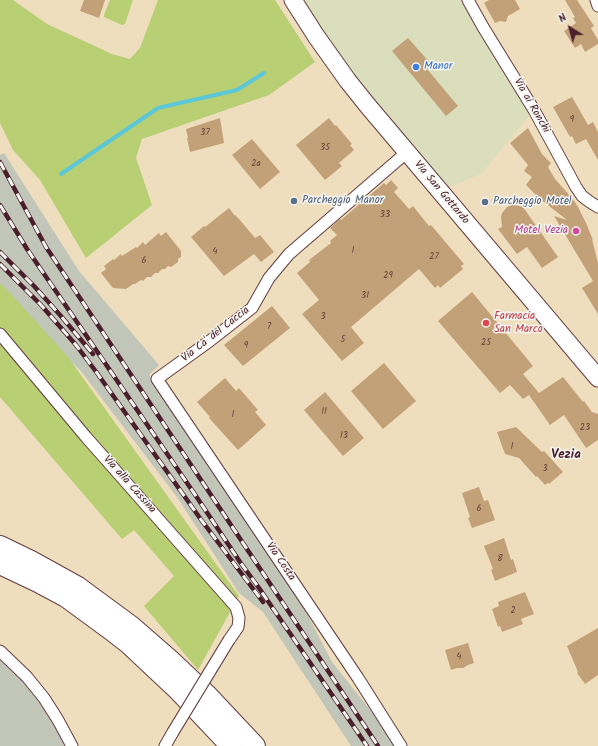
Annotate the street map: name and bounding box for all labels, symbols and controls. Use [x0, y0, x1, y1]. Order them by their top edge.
north arrow [550, 8, 590, 48]
text: N [555, 9, 571, 28]
place label: Manor [424, 60, 452, 74]
marker: Manor [411, 62, 421, 72]
street label: Via ai Ronchi [510, 76, 552, 136]
house number: 9 [570, 115, 574, 125]
house number: 37 [200, 128, 210, 138]
house number: 35 [320, 143, 330, 153]
house number: 2a [251, 159, 261, 169]
street label: Via San Gottardo [411, 159, 471, 227]
place label: Parcheggio Manor [302, 194, 383, 208]
place label: Parcheggio Motel [493, 195, 572, 209]
marker: Parcheggio Manor [289, 196, 299, 206]
marker: Parcheggio Motel [480, 197, 490, 207]
house number: 33 [380, 210, 390, 220]
place label: Motel Vezia [515, 224, 568, 238]
marker: Motel Vezia [571, 226, 581, 236]
house number: 1 [352, 246, 354, 256]
house number: 4 [213, 247, 217, 257]
house number: 27 [429, 252, 439, 262]
house number: 6 [141, 256, 147, 266]
house number: 29 [383, 271, 393, 281]
house number: 31 [361, 291, 369, 301]
street label: Via Ca' del Caccia [179, 304, 253, 366]
place label: Farmacia San Marco [494, 310, 543, 336]
house number: 3 [320, 312, 326, 322]
marker: Farmacia San Marco [481, 318, 491, 328]
house number: 7 [267, 322, 271, 332]
house number: 5 [341, 335, 345, 345]
house number: 25 [481, 338, 491, 348]
house number: 9 [244, 341, 248, 351]
house number: 11 [321, 407, 327, 417]
house number: 1 [232, 410, 234, 420]
house number: 23 [580, 423, 590, 433]
house number: 13 [340, 431, 348, 441]
house number: 1 [511, 442, 513, 452]
district label: Vezia [551, 448, 581, 464]
street label: Via alla Cassina [100, 453, 158, 517]
house number: 3 [542, 464, 548, 474]
house number: 6 [476, 504, 482, 514]
street label: Via Costa [262, 540, 298, 584]
house number: 8 [497, 554, 503, 564]
house number: 2 [510, 606, 516, 616]
house number: 4 [457, 652, 461, 662]

